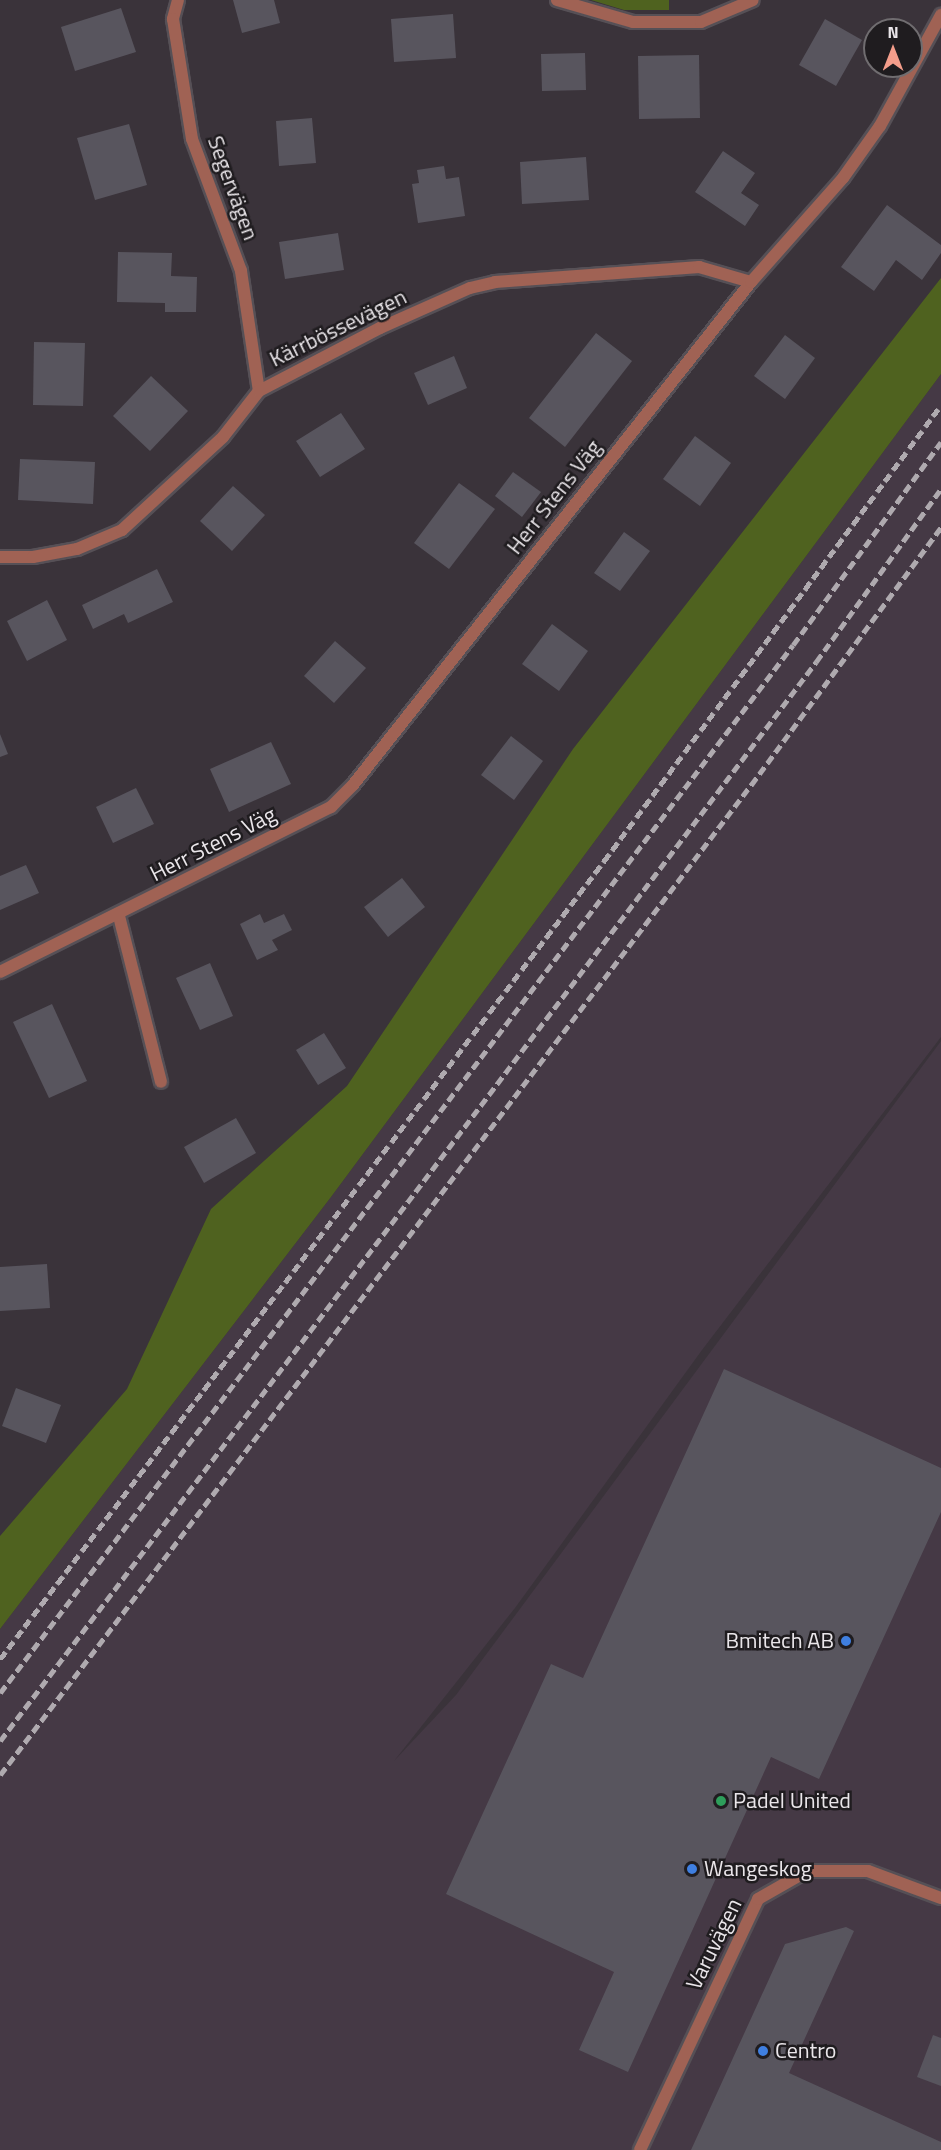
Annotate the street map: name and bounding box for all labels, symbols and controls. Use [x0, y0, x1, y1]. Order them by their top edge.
north arrow [863, 18, 923, 78]
text: N [887, 20, 899, 44]
street label: Segervägen [202, 132, 264, 244]
street label: Kärrbössevägen [265, 283, 411, 373]
street label: Herr Stens Väg [501, 435, 607, 559]
street label: Herr Stens Väg [146, 801, 280, 887]
place label: Bmitech AB [725, 1628, 834, 1654]
marker: Bmitech AB [839, 1634, 853, 1648]
place label: Padel United [733, 1788, 851, 1814]
marker: Padel United [714, 1794, 728, 1808]
place label: Wangeskog [704, 1856, 812, 1882]
marker: Wangeskog [685, 1862, 699, 1876]
street label: Varuvägen [681, 1894, 747, 1994]
place label: Centro [775, 2038, 836, 2064]
marker: Centro [756, 2044, 770, 2058]

